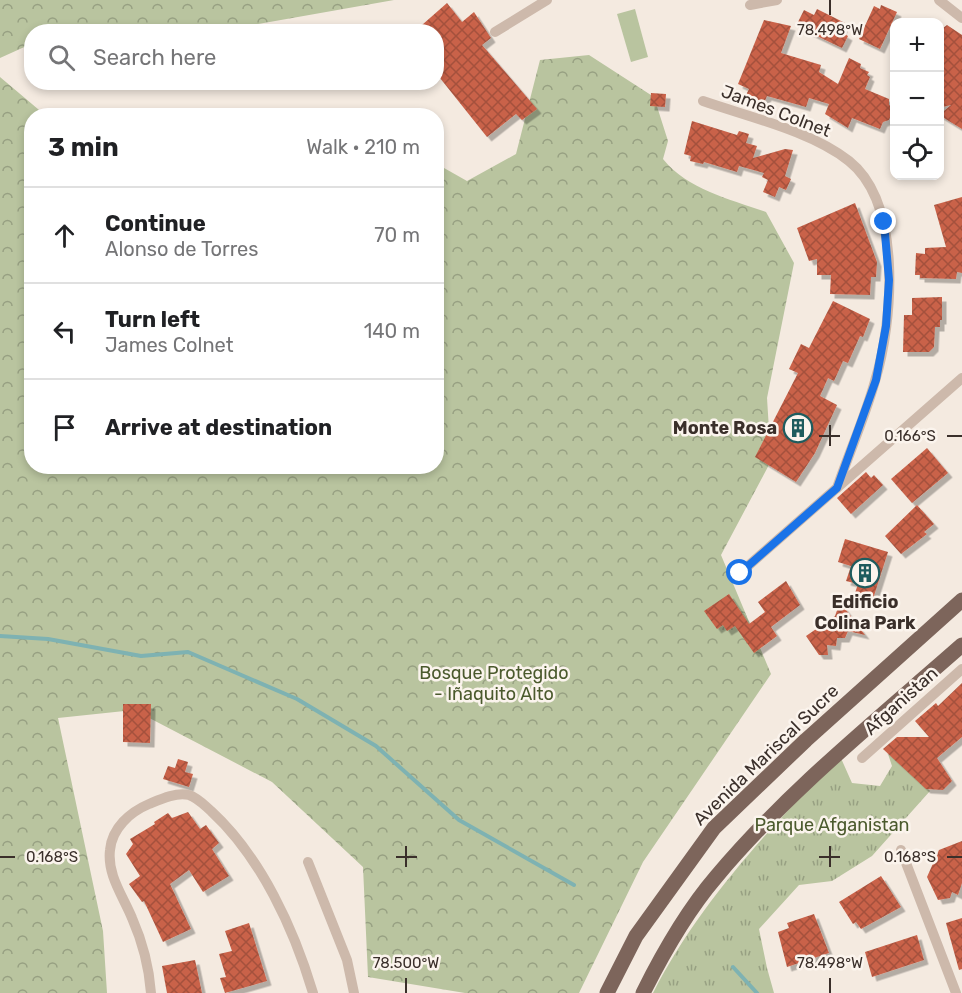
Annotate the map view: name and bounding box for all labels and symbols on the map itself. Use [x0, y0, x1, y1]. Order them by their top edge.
text: 78.498°W [797, 21, 863, 39]
street label: James Colnet [718, 80, 834, 142]
route end [870, 208, 896, 234]
building icon: Monte Rosa [782, 412, 814, 444]
place label: Monte Rosa [673, 417, 777, 439]
text: 0.166°S [884, 427, 936, 445]
building icon: Edificio Colina Park [849, 557, 881, 589]
route start [726, 559, 752, 585]
place label: Edificio Colina Park [814, 591, 916, 634]
park label: Bosque Protegido - Iñaquito Alto [419, 662, 569, 705]
street label: Afganistan [860, 662, 942, 740]
street label: Avenida Mariscal Sucre [689, 680, 843, 830]
park label: Parque Afganistan [755, 814, 910, 836]
text: 0.168°S [26, 848, 78, 866]
text: 0.168°S [884, 848, 936, 866]
text: 78.500°W [373, 954, 439, 972]
text: 78.498°W [797, 954, 863, 972]

